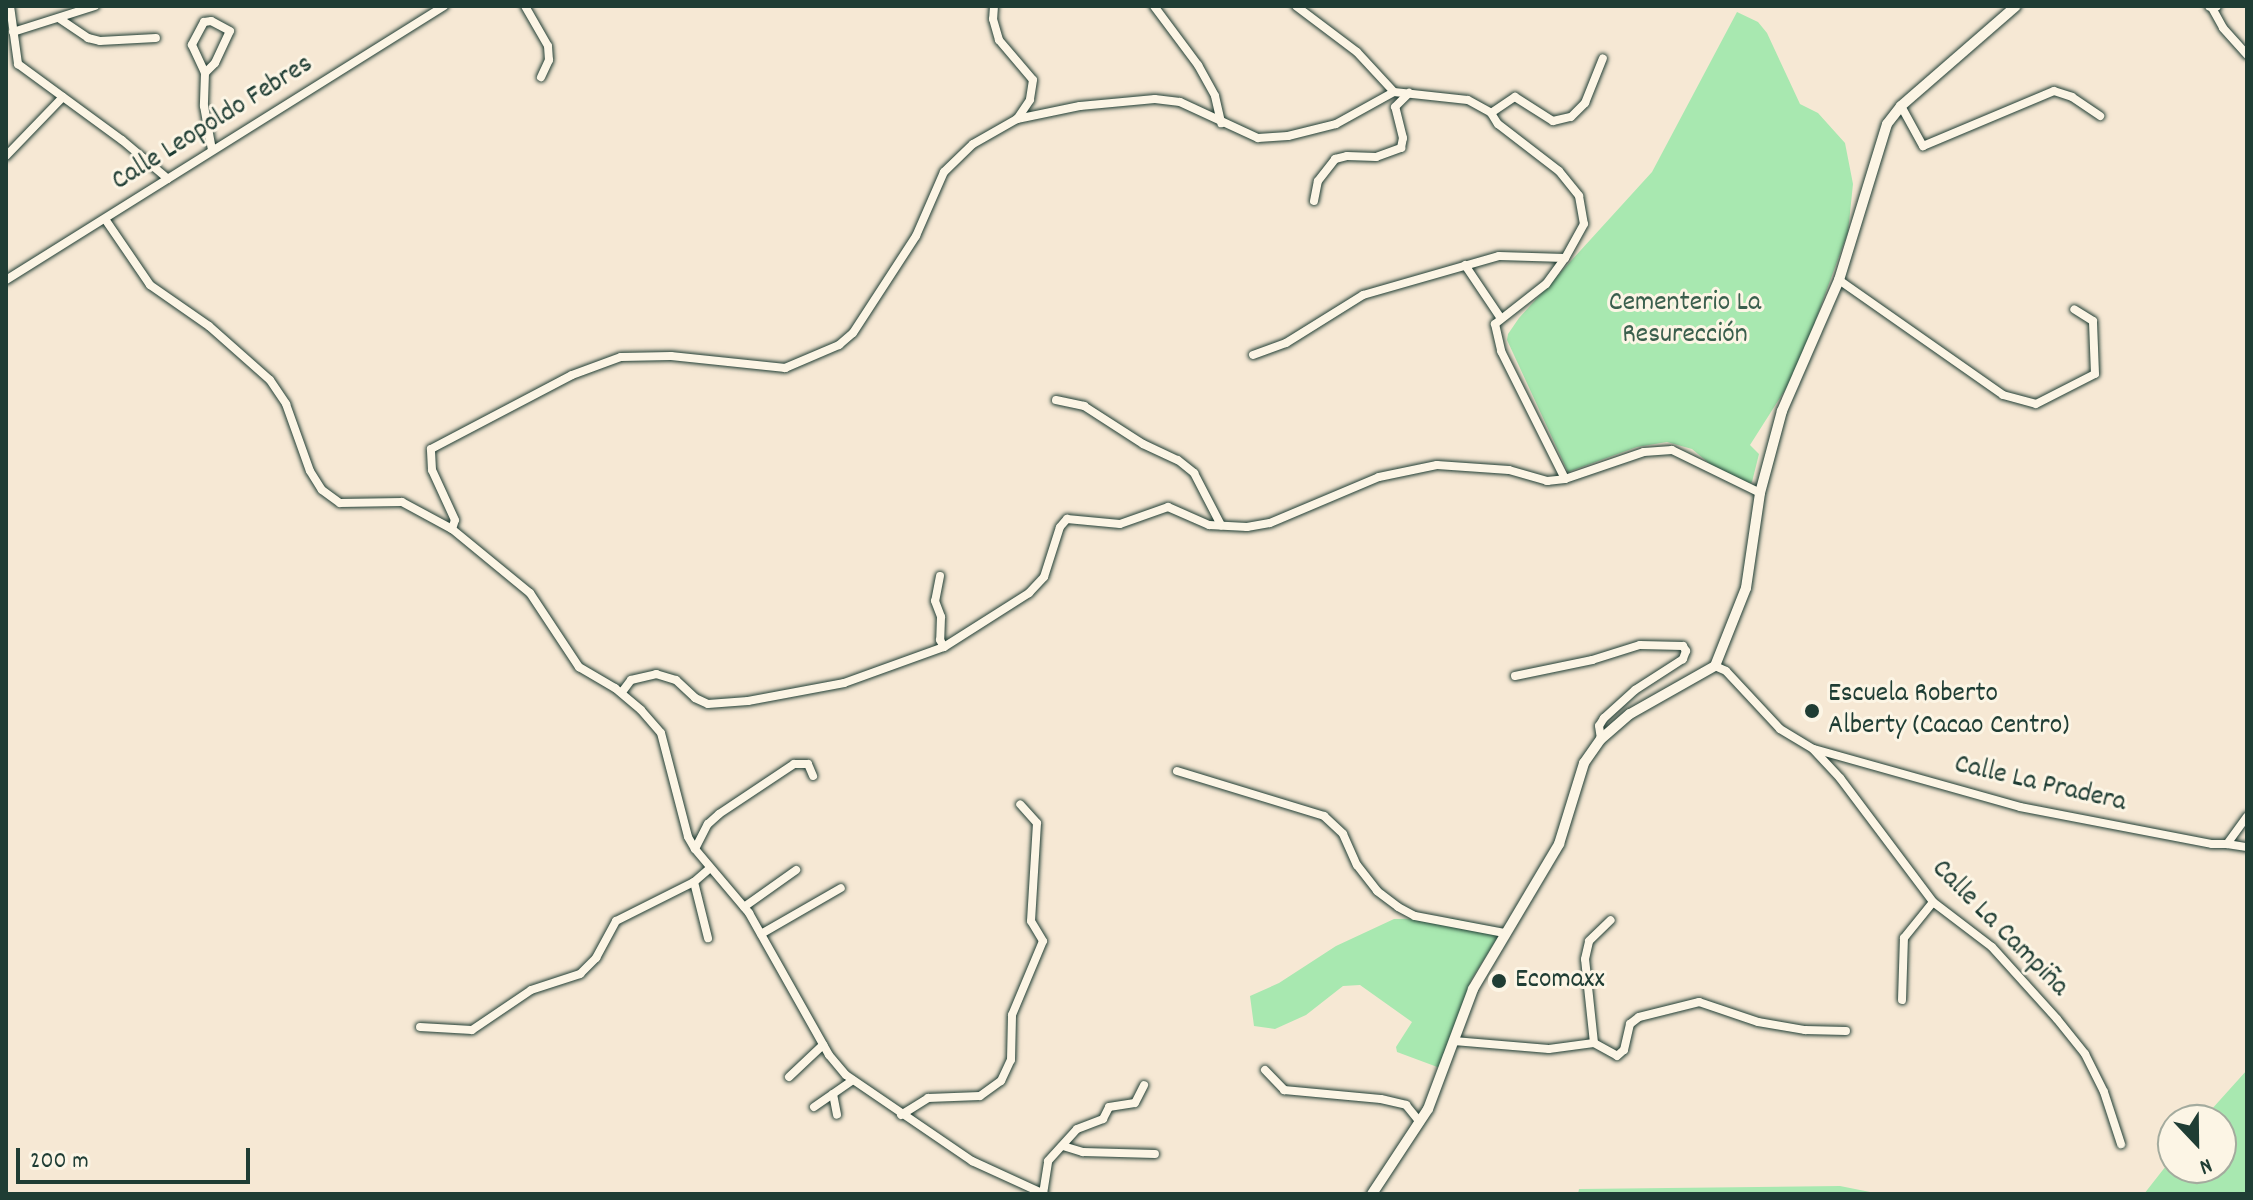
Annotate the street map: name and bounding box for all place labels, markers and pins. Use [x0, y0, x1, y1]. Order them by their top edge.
place label: Escuela Roberto Alberty (Cacao Centro) [1828, 678, 2069, 744]
marker: Escuela Roberto Alberty (Cacao Centro) [1803, 702, 1821, 720]
place label: Ecomaxx [1515, 964, 1605, 998]
marker: Ecomaxx [1490, 972, 1508, 990]

